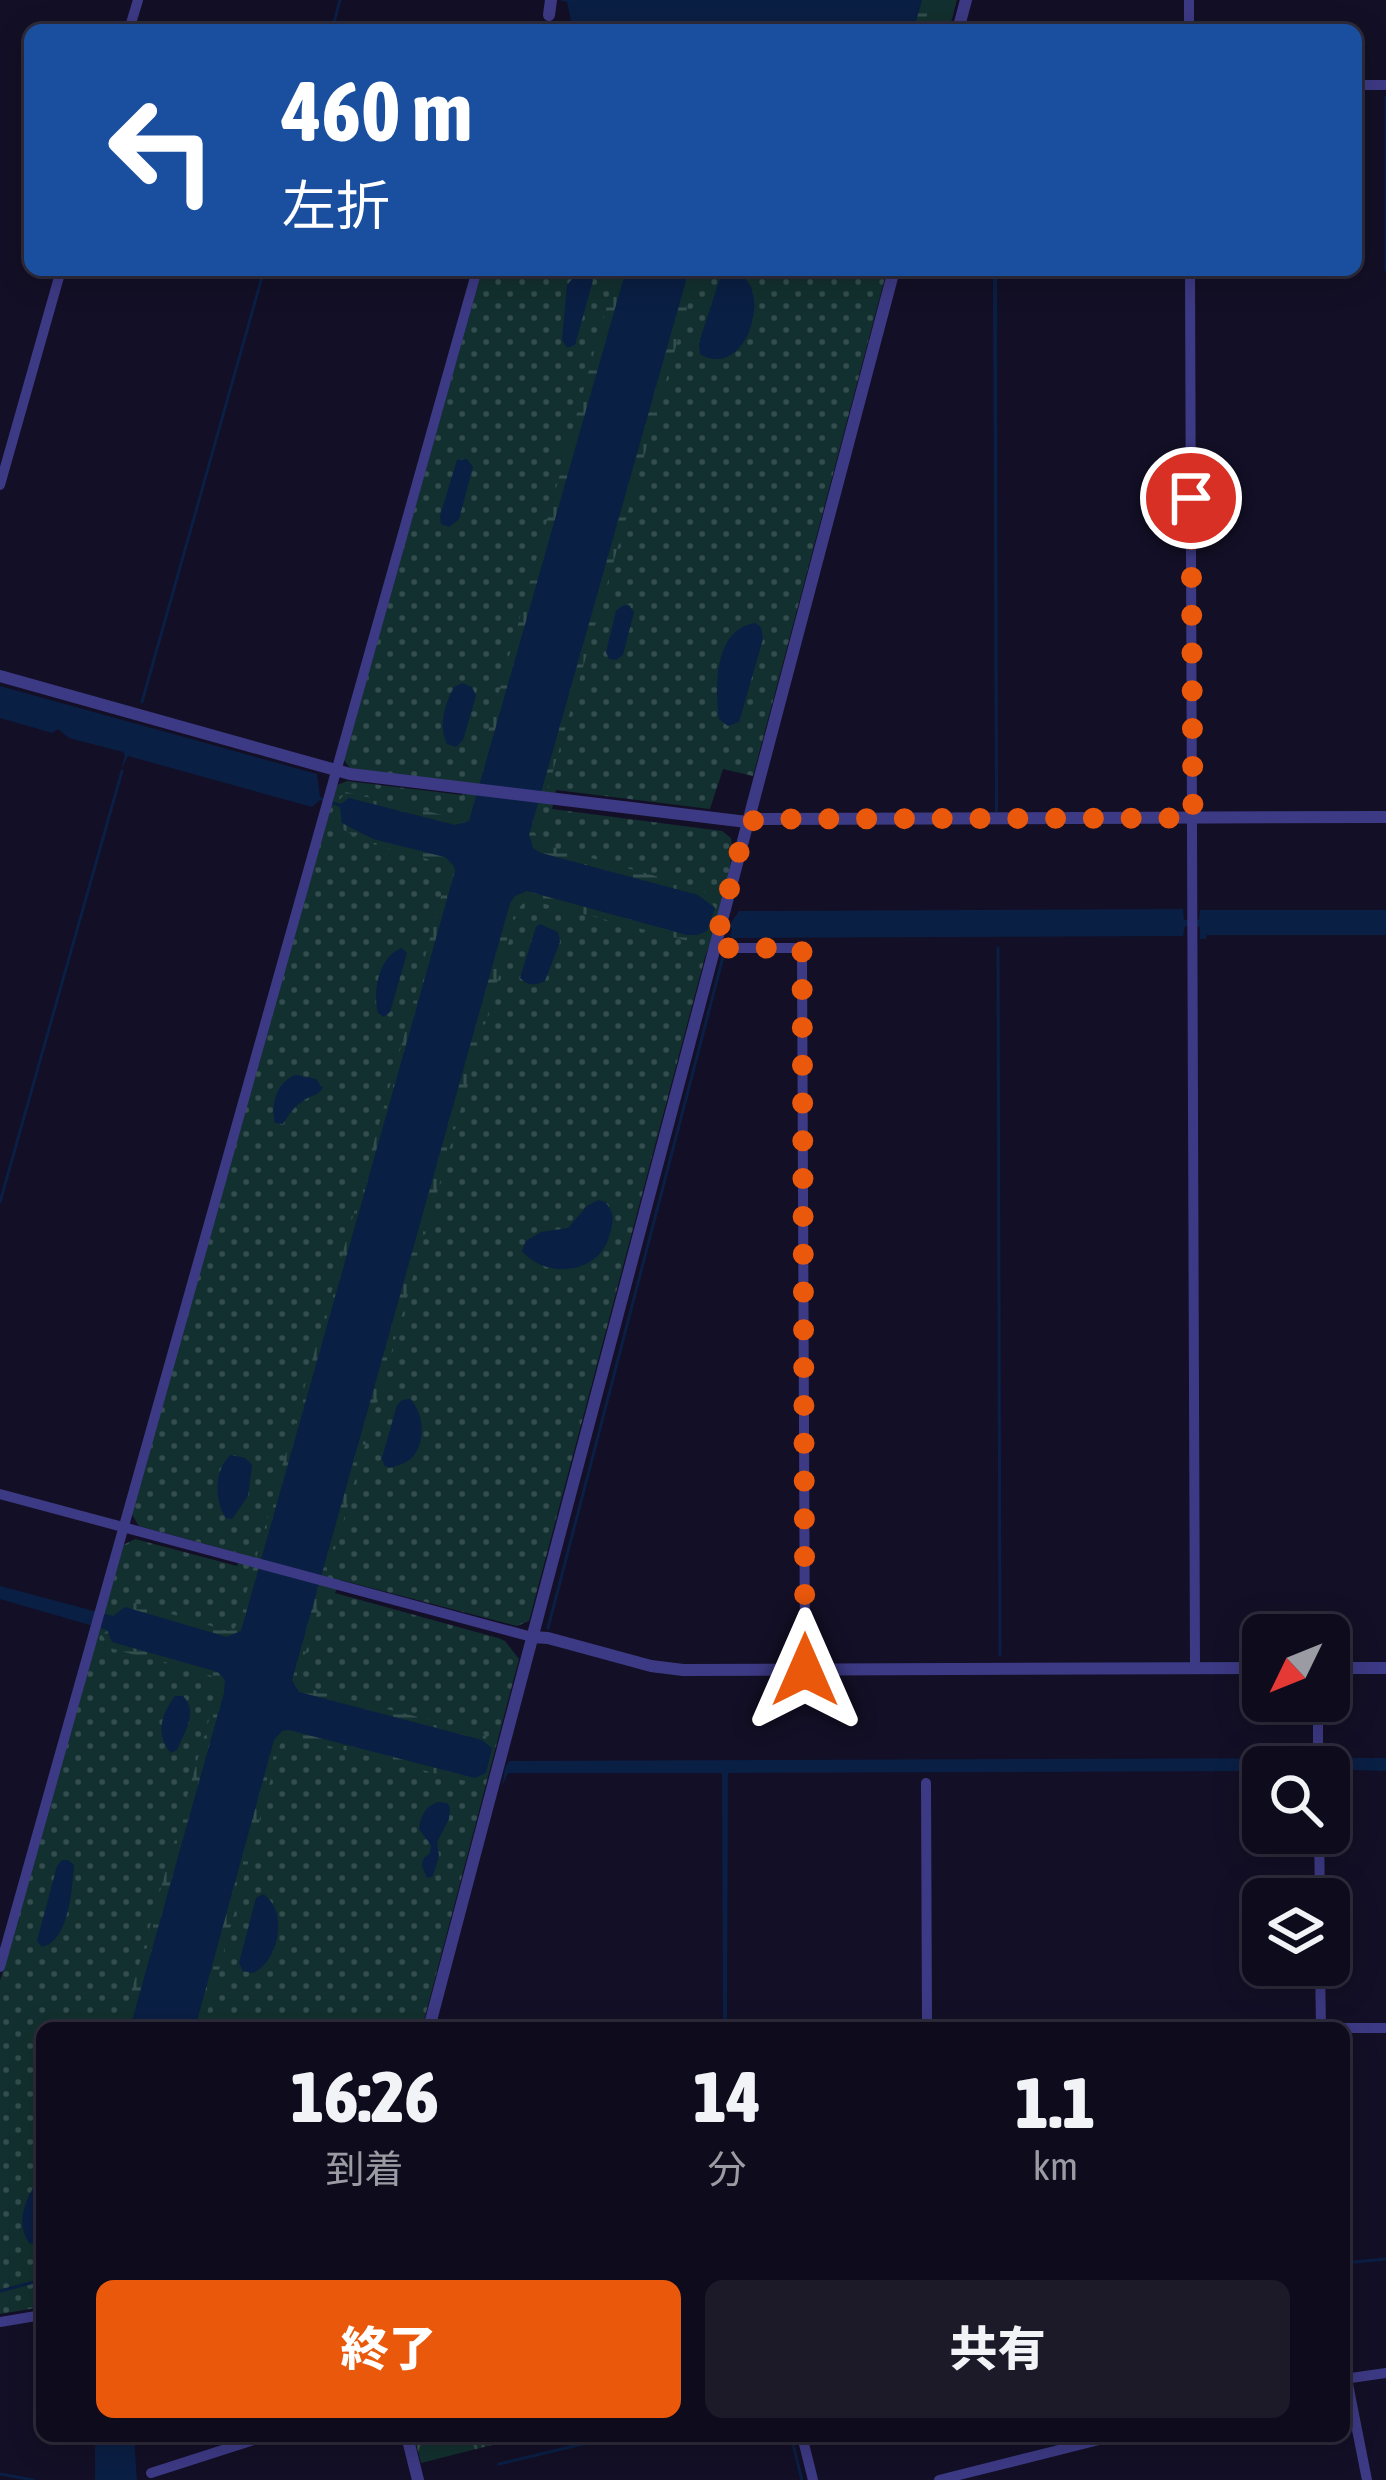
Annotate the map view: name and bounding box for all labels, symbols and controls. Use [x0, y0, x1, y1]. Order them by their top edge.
text: 460 m [282, 63, 472, 159]
icon: left [84, 72, 240, 228]
text: 左折 [282, 175, 390, 236]
pin [1140, 447, 1242, 549]
icon: arrive [1158, 465, 1224, 531]
position arrow [742, 1607, 868, 1733]
north arrow [1242, 1614, 1350, 1722]
map controls [1242, 1614, 1350, 1986]
button: search [1242, 1746, 1350, 1854]
button: layers [1242, 1878, 1350, 1986]
text: 16:26 [290, 2055, 439, 2137]
text: 14 [693, 2055, 761, 2137]
text: 1.1 [1015, 2061, 1096, 2143]
text: km [1033, 2144, 1078, 2188]
text: 到着 [325, 2147, 404, 2191]
text: 分 [707, 2147, 746, 2191]
button: 終了 [96, 2280, 681, 2418]
button: 共有 [705, 2280, 1290, 2418]

